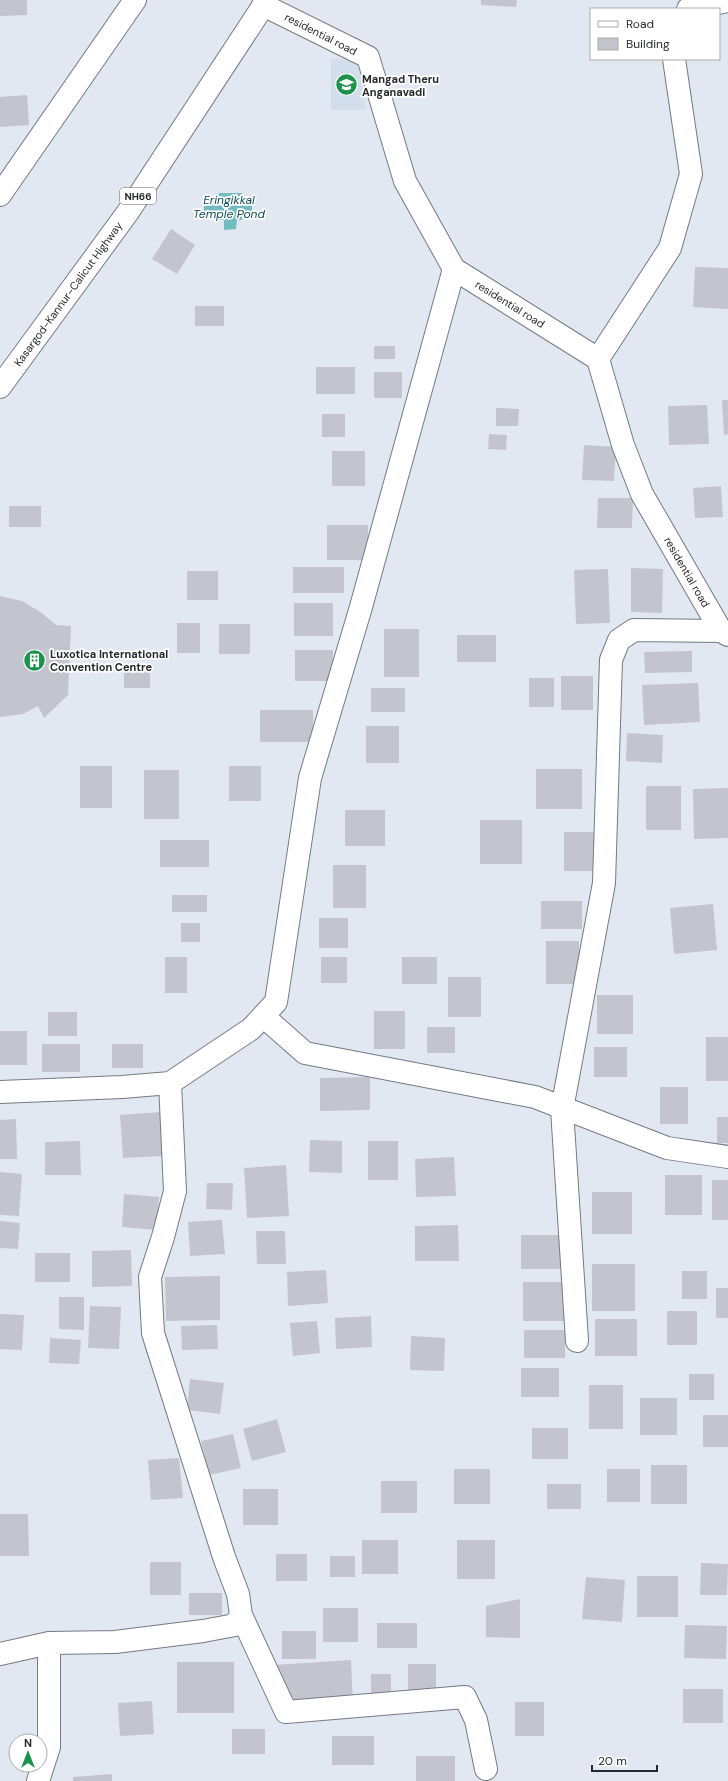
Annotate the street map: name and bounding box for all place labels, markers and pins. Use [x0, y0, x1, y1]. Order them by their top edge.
school or university icon: Mangad Theru Anganavadi [333, 72, 359, 98]
place label: Mangad Theru Anganavadi [362, 72, 439, 99]
building icon: Luxotica International Convention Centre [22, 647, 48, 673]
place label: Luxotica International Convention Centre [50, 647, 168, 674]

